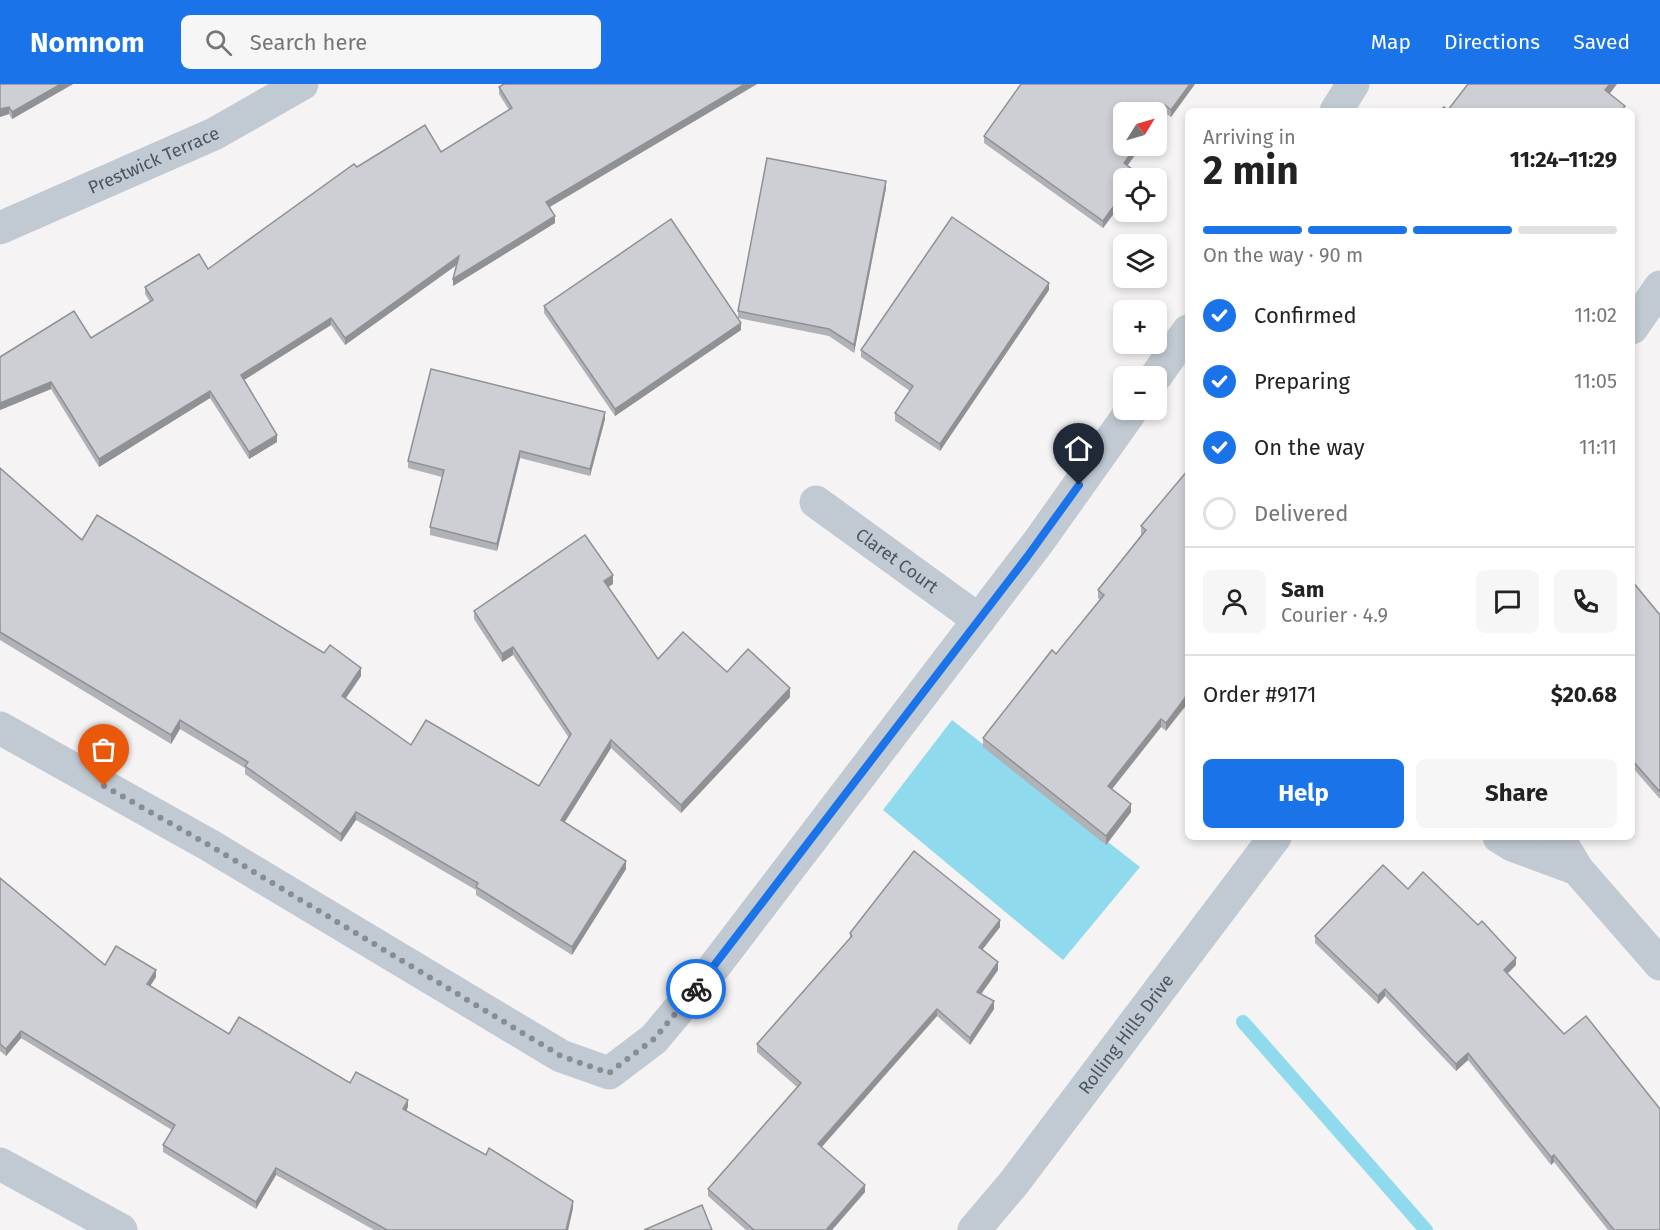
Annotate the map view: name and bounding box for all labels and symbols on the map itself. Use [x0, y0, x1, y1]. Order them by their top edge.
north arrow [1113, 102, 1167, 156]
street label: Prestwick Terrace [85, 122, 223, 199]
pin [1053, 423, 1104, 485]
street label: Claret Court [851, 523, 943, 598]
pin [78, 724, 129, 786]
courier [666, 959, 726, 1019]
street label: Rolling Hills Drive [1074, 970, 1179, 1099]

